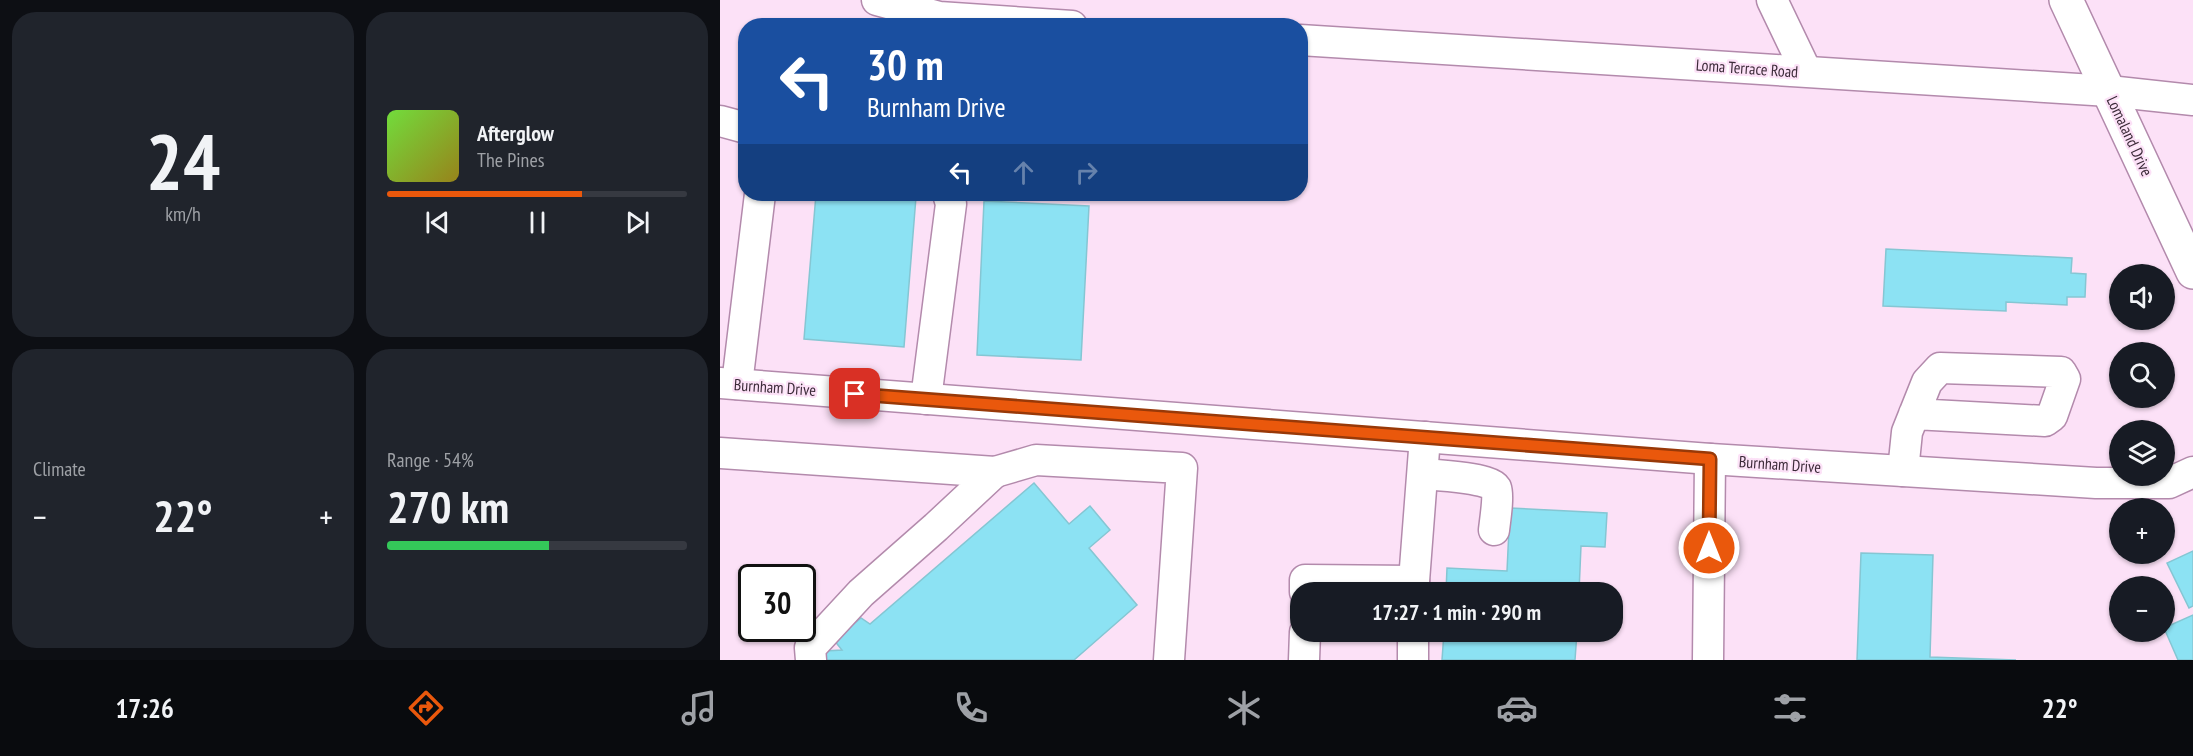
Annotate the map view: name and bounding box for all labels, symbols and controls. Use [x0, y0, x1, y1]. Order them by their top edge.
text: 30 m [867, 37, 944, 92]
icon: left [768, 42, 846, 120]
street label: Loma Terrace Road [1695, 54, 1799, 82]
text: Burnham Drive [867, 90, 1006, 124]
street label: Lomaland Drive [2103, 93, 2157, 179]
text: 24 [146, 111, 220, 212]
text: Afterglow [477, 119, 554, 147]
text: The Pines [477, 147, 544, 173]
icon: left [944, 156, 977, 189]
icon: ahead [1007, 156, 1040, 189]
icon: right [1070, 156, 1103, 189]
text: km/h [165, 201, 201, 227]
icon: previous [421, 206, 454, 239]
icon: pause [521, 206, 554, 239]
icon: next [621, 206, 654, 239]
map controls [2109, 264, 2175, 642]
button: sound [2109, 264, 2175, 330]
button: search [2109, 342, 2175, 408]
pin [829, 368, 880, 419]
street label: Burnham Drive [733, 374, 817, 400]
icon: arrive [838, 377, 871, 410]
button: layers [2109, 420, 2175, 486]
text: Range · 54% [387, 447, 474, 473]
street label: Burnham Drive [1738, 451, 1822, 477]
text: Climate [33, 456, 86, 482]
text: 270 km [387, 477, 509, 535]
text: 22° [153, 486, 213, 544]
text: − [33, 495, 47, 538]
text: + [319, 495, 333, 538]
button: + [2109, 498, 2175, 564]
position arrow [1677, 516, 1741, 580]
speed limit sign: 30 [738, 564, 816, 642]
button: − [2109, 576, 2175, 642]
text: 17:27 · 1 min · 290 m [1372, 598, 1541, 626]
icon: directions [405, 687, 447, 729]
icon: music [678, 687, 720, 729]
icon: phone [950, 687, 992, 729]
icon: climate [1223, 687, 1265, 729]
icon: car [1496, 687, 1538, 729]
icon: filters [1769, 687, 1811, 729]
text: 17:26 [115, 691, 174, 725]
text: 22° [2042, 691, 2077, 725]

